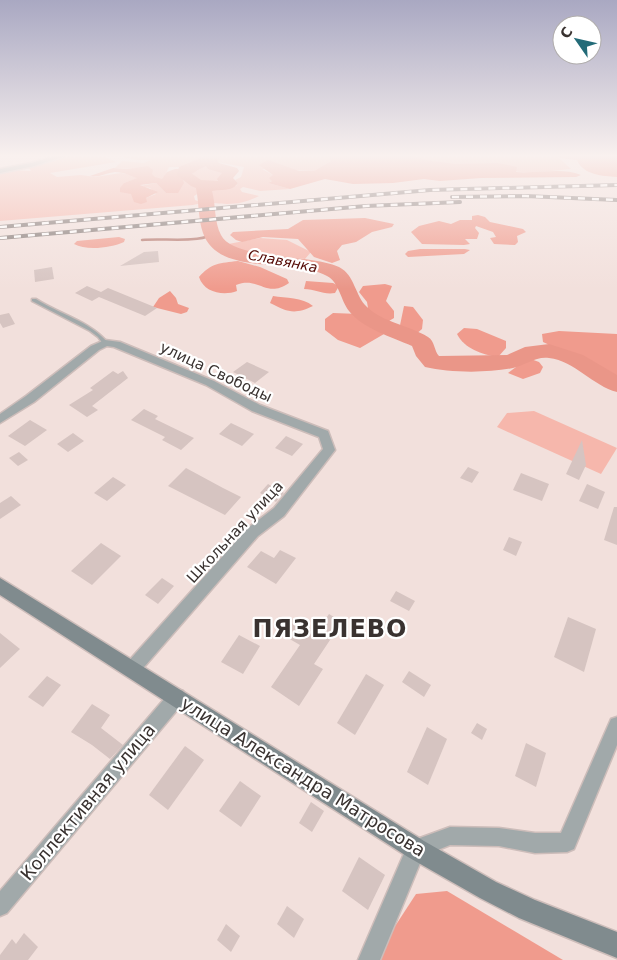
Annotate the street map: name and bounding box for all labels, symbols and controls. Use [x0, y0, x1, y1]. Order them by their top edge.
north arrow [552, 15, 602, 65]
text: С [557, 24, 576, 41]
water label: Славянка [247, 246, 319, 276]
street label: улица Свободы [157, 338, 275, 406]
street label: Школьная улица [183, 477, 287, 587]
district label: ПЯЗЕЛЕВО [252, 615, 408, 643]
street label: улица Александра Матросова [177, 692, 429, 861]
street label: Коллективная улица [16, 719, 159, 884]

